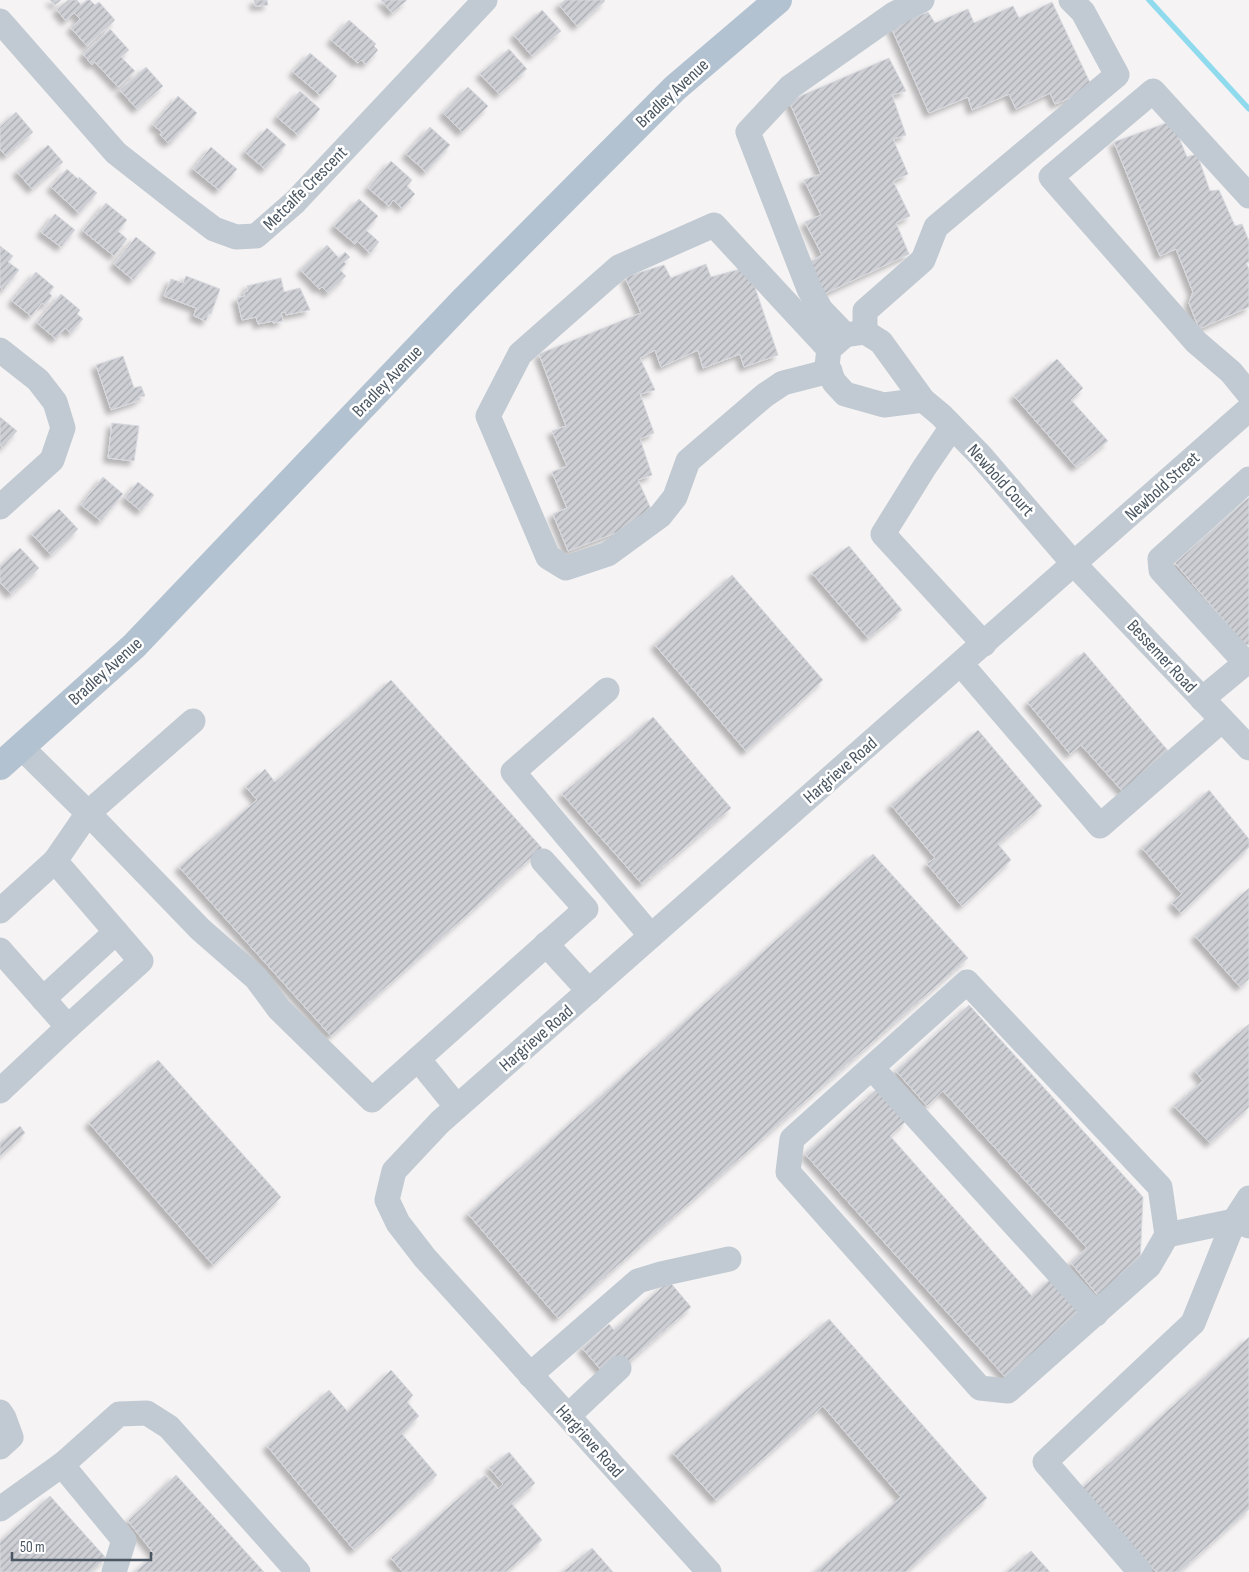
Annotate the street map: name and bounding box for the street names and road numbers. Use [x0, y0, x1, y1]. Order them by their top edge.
street label: Bradley Avenue [632, 54, 713, 132]
street label: Metcalfe Crescent [259, 142, 352, 235]
street label: Bradley Avenue [348, 341, 427, 422]
street label: Newbold Court [963, 440, 1039, 521]
street label: Newbold Street [1121, 447, 1204, 525]
street label: Bessemer Road [1123, 616, 1201, 697]
street label: Bradley Avenue [64, 633, 146, 710]
street label: Hargrieve Road [799, 733, 881, 808]
street label: Hargrieve Road [495, 1001, 577, 1076]
street label: Hargrieve Road [552, 1401, 628, 1482]

